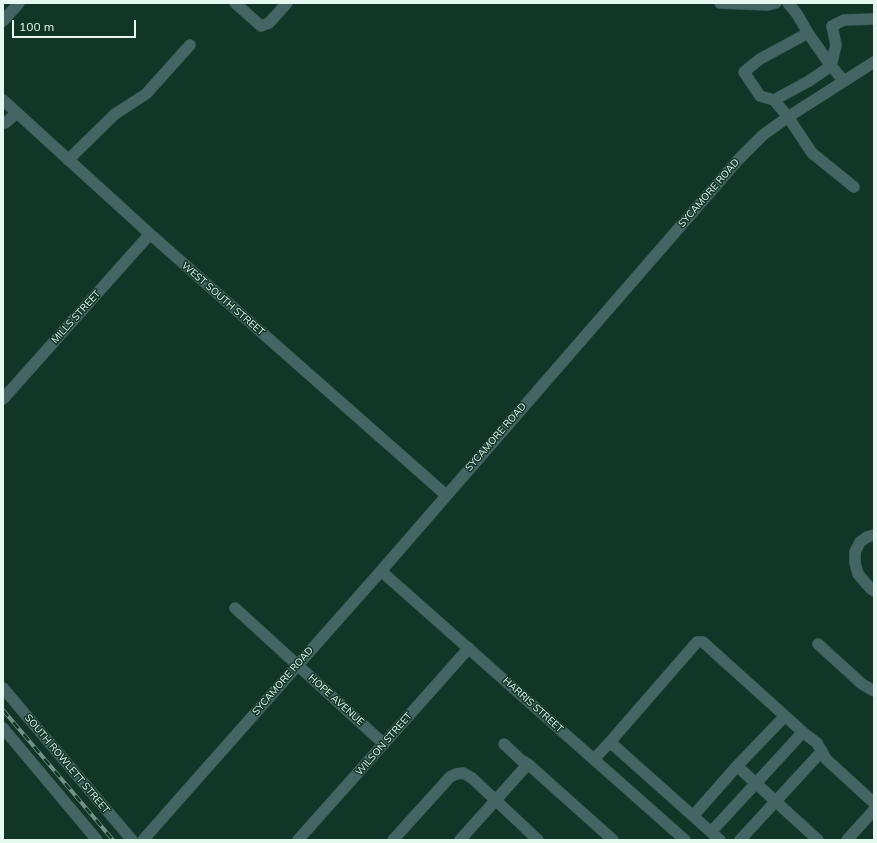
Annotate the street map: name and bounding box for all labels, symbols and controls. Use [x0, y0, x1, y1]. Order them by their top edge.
scale bar [14, 12, 138, 38]
text: 100 m [19, 19, 54, 34]
street label: SYCAMORE ROAD [676, 156, 742, 230]
street label: WEST SOUTH STREET [179, 260, 267, 338]
street label: MILLS STREET [49, 288, 103, 346]
street label: SYCAMORE ROAD [463, 400, 529, 474]
street label: SYCAMORE ROAD [250, 644, 316, 718]
street label: HOPE AVENUE [306, 672, 366, 728]
street label: HARRIS STREET [500, 675, 566, 735]
street label: WILSON STREET [353, 710, 415, 778]
street label: SOUTH ROWLETT STREET [22, 712, 112, 816]

